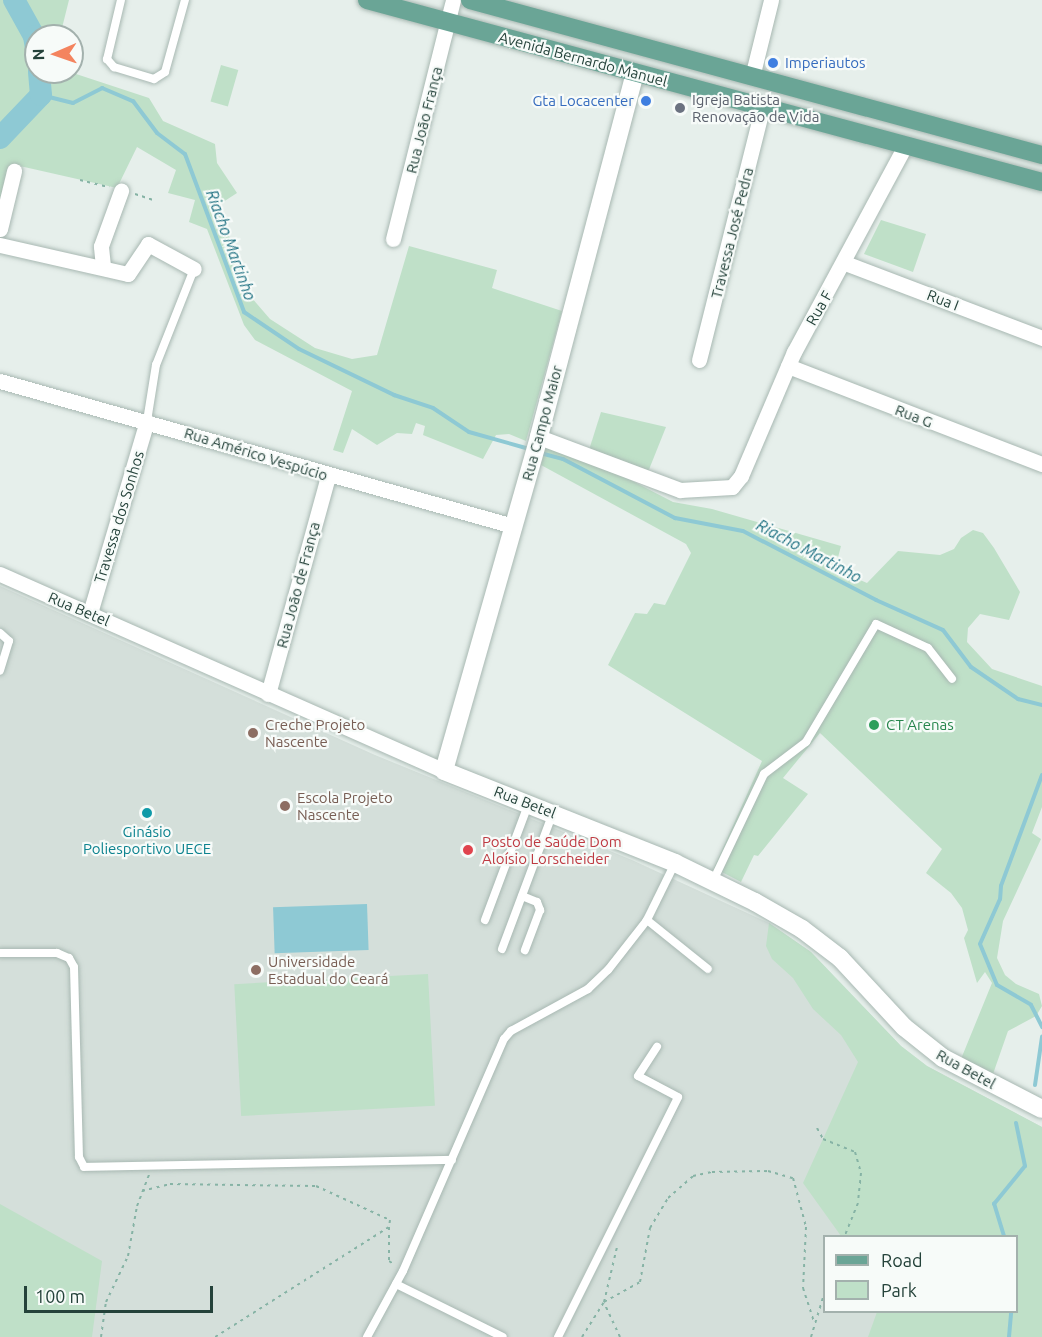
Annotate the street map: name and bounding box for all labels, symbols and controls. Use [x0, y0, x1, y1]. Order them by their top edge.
north arrow [24, 24, 84, 84]
street label: Avenida Bernardo Manuel [497, 28, 669, 90]
text: N [29, 48, 47, 61]
place label: Imperiautos [785, 54, 866, 72]
marker: Imperiautos [766, 56, 780, 70]
street label: Rua João França [402, 65, 446, 175]
place label: Igreja Batista Renovação de Vida [692, 90, 819, 125]
place label: Gta Locacenter [532, 92, 634, 110]
marker: Gta Locacenter [639, 94, 653, 108]
marker: Igreja Batista Renovação de Vida [673, 101, 687, 115]
street label: Travessa José Pedra [707, 166, 757, 300]
water label: Riacho Martinho [202, 187, 260, 303]
street label: Rua I [924, 286, 962, 314]
street label: Rua F [802, 288, 836, 328]
street label: Rua Campo Maior [518, 363, 566, 483]
street label: Rua G [893, 401, 935, 431]
street label: Rua Américo Vespúcio [182, 424, 330, 484]
street label: Travessa dos Sonhos [90, 449, 148, 585]
water label: Riacho Martinho [753, 515, 865, 587]
street label: Rua João de França [273, 520, 323, 650]
street label: Rua Betel [46, 588, 112, 630]
place label: Creche Projeto Nascente [265, 715, 365, 750]
place label: CT Arenas [886, 716, 954, 734]
marker: CT Arenas [867, 718, 881, 732]
marker: Creche Projeto Nascente [246, 726, 260, 740]
street label: Rua Betel [491, 782, 559, 822]
place label: Escola Projeto Nascente [297, 788, 393, 823]
marker: Escola Projeto Nascente [278, 799, 292, 813]
marker: Ginásio Poliesportivo UECE [140, 806, 154, 820]
place label: Ginásio Poliesportivo UECE [83, 822, 211, 857]
place label: Posto de Saúde Dom Aloísio Lorscheider [482, 832, 622, 867]
marker: Posto de Saúde Dom Aloísio Lorscheider [459, 841, 477, 859]
place label: Universidade Estadual do Ceará [268, 952, 388, 987]
marker: Universidade Estadual do Ceará [249, 963, 263, 977]
street label: Rua Betel [933, 1045, 999, 1093]
legend [823, 1235, 1018, 1313]
text: Road [881, 1250, 923, 1270]
scale bar [27, 1274, 216, 1312]
text: Park [881, 1280, 917, 1300]
text: 100 m [35, 1286, 85, 1306]

